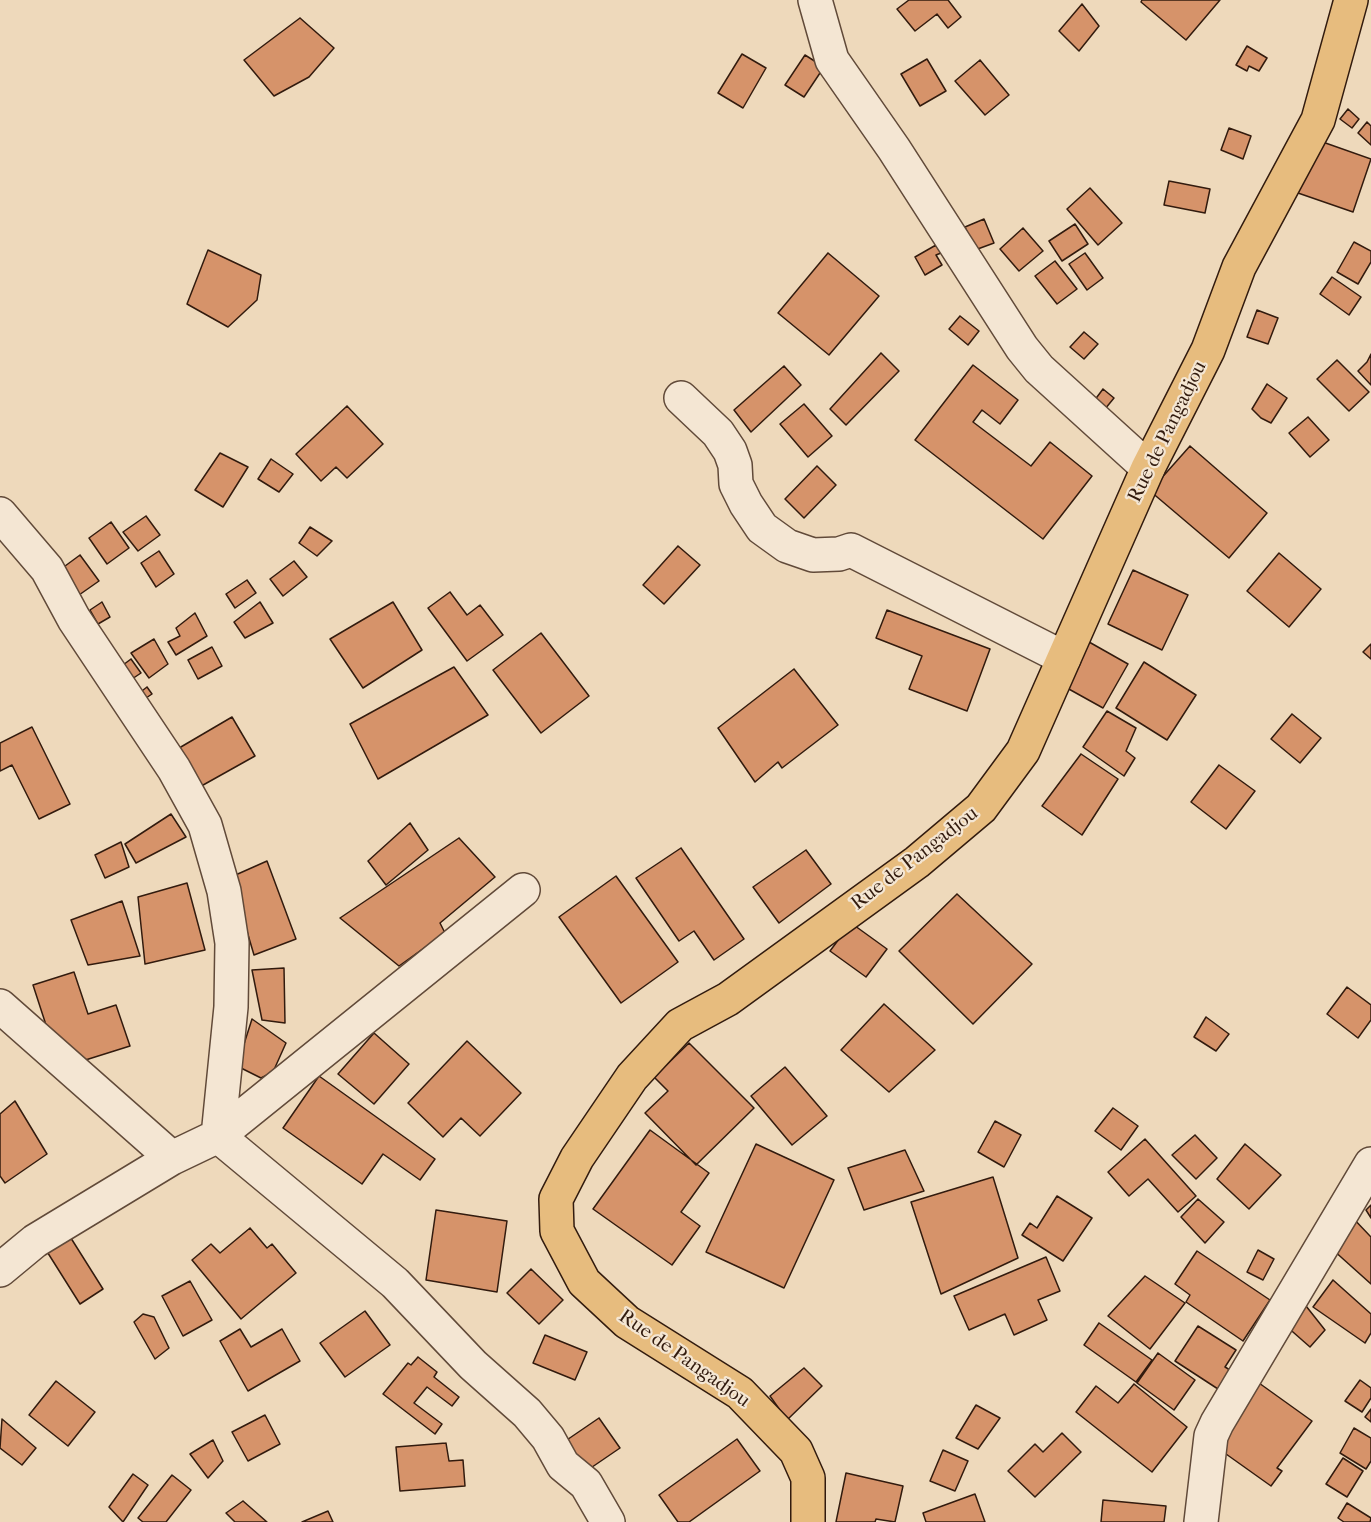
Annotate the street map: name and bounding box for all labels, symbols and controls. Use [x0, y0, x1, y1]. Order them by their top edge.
street label: Rue de Pangadjou [1123, 357, 1213, 507]
street label: Rue de Pangadjou [847, 802, 983, 916]
street label: Rue de Pangadjou [614, 1305, 754, 1413]

